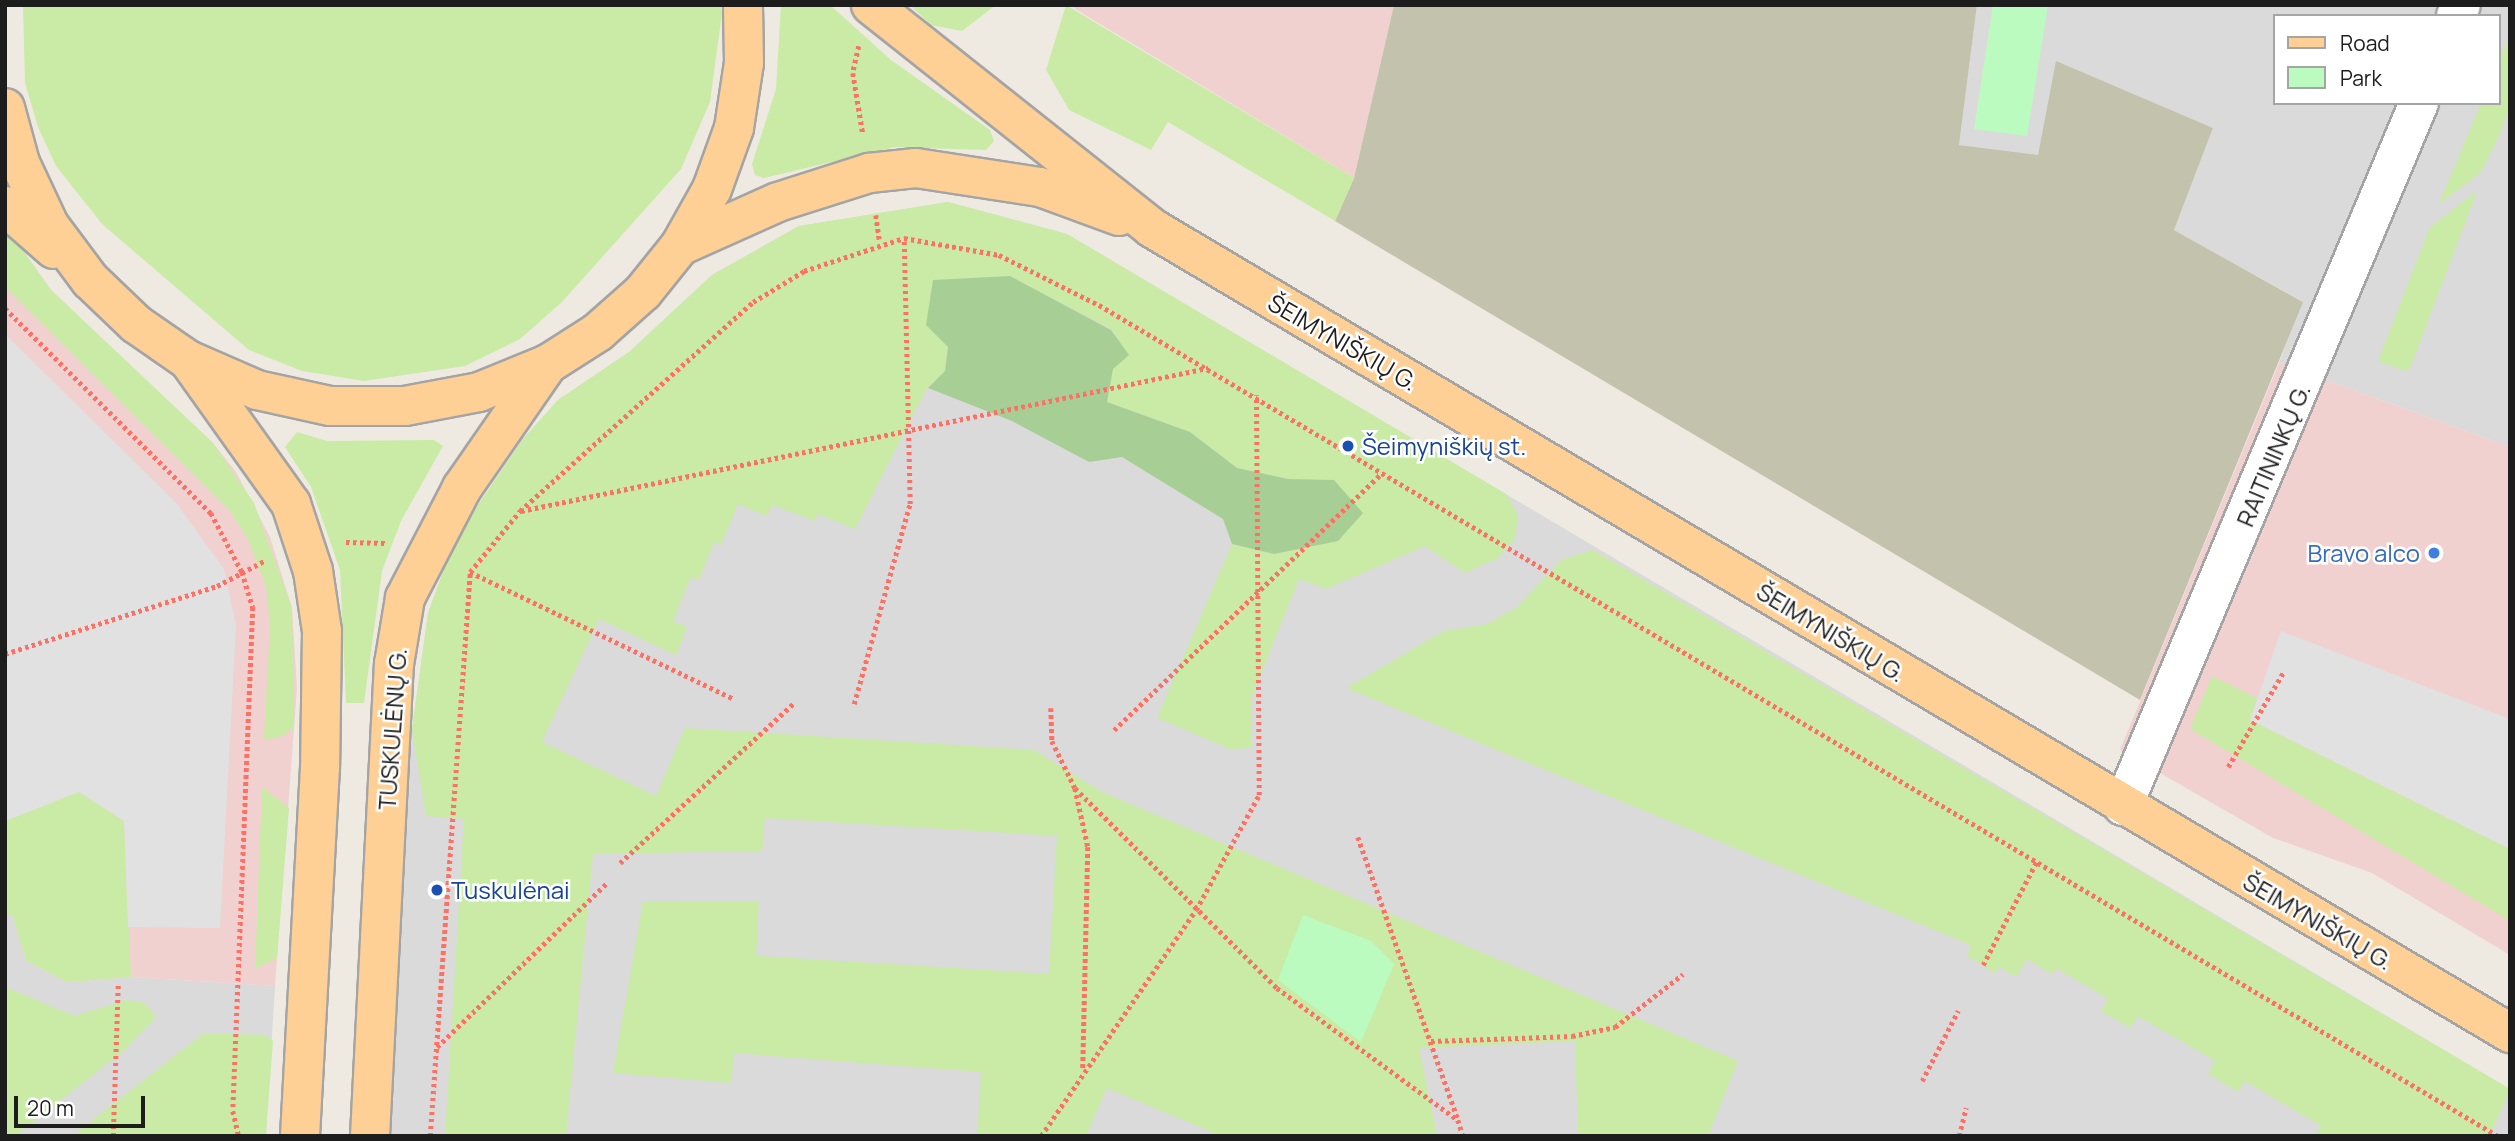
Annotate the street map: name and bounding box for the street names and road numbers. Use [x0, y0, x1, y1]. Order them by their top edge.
street label: ŠEIMYNIŠKIŲ G. [1263, 288, 1423, 396]
street label: RAITININKŲ G. [2230, 379, 2316, 531]
street label: ŠEIMYNIŠKIŲ G. [1752, 576, 1910, 688]
street label: TUSKULĖNŲ G. [372, 647, 412, 811]
street label: ŠEIMYNIŠKIŲ G. [2238, 867, 2398, 975]

